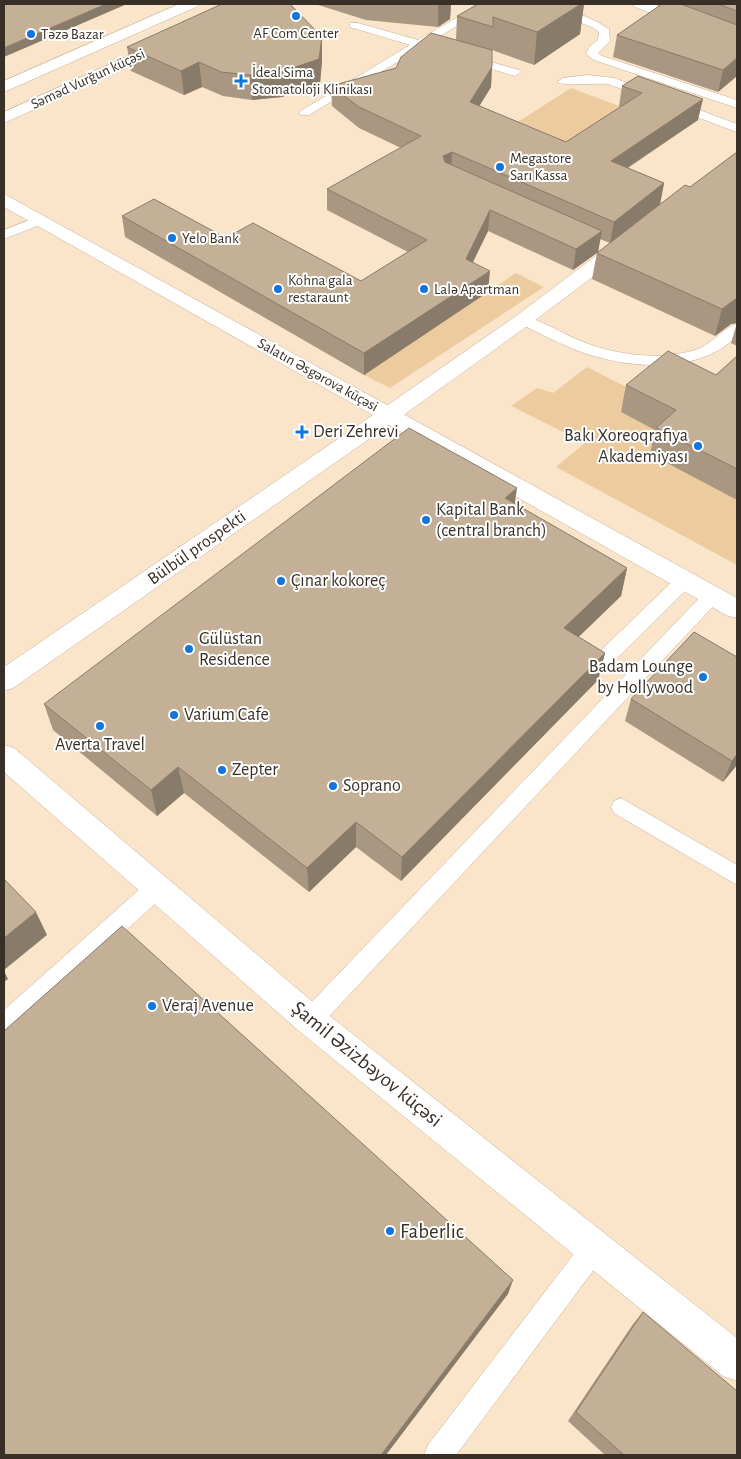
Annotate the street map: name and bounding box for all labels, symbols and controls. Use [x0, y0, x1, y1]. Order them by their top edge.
marker: AF Com Center [290, 10, 302, 22]
place label: AF Com Center [253, 26, 339, 41]
place label: Tәzә Bazar [41, 27, 104, 42]
marker: Tәzә Bazar [25, 28, 37, 40]
street label: Səməd Vurğun küçəsi [29, 46, 147, 112]
place label: İdeal Sima Stomatoloji Klinikası [252, 63, 372, 97]
marker: İdeal Sima Stomatoloji Klinikası [234, 74, 248, 88]
place label: Megastore Sarı Kassa [510, 151, 572, 183]
marker: Megastore Sarı Kassa [494, 161, 506, 173]
place label: Yelo Bank [182, 231, 239, 246]
marker: Yelo Bank [166, 232, 178, 244]
place label: Kohna gala restaraunt [288, 273, 353, 305]
place label: Lalә Apartman [434, 282, 519, 297]
marker: Kohna gala restaraunt [272, 283, 284, 295]
marker: Lalә Apartman [418, 283, 430, 295]
street label: Salatın Əsgərova küçəsi [255, 336, 381, 414]
place label: Deri Zehrevi [313, 423, 399, 441]
marker: Deri Zehrevi [295, 425, 309, 439]
place label: Bakı Xoreoqrafiya Akademiyası [564, 427, 688, 466]
marker: Bakı Xoreoqrafiya Akademiyası [692, 440, 704, 452]
place label: Kapital Bank (central branch) [436, 501, 547, 540]
street label: Bülbül prospekti [145, 508, 249, 588]
marker: Kapital Bank (central branch) [420, 514, 432, 526]
place label: Çınar kokoreç [291, 572, 385, 590]
marker: Çınar kokoreç [275, 575, 287, 587]
place label: Gülüstan Residence [199, 630, 270, 669]
marker: Gülüstan Residence [183, 643, 195, 655]
place label: Badam Lounge by Hollywood [589, 658, 693, 697]
marker: Badam Lounge by Hollywood [697, 671, 709, 683]
place label: Varium Cafe [184, 706, 269, 724]
marker: Varium Cafe [168, 709, 180, 721]
marker: Averta Travel [94, 720, 106, 732]
place label: Averta Travel [55, 736, 145, 754]
place label: Zepter [232, 761, 278, 779]
marker: Zepter [216, 764, 228, 776]
place label: Soprano [343, 777, 401, 795]
marker: Soprano [327, 780, 339, 792]
place label: Veraj Avenue [162, 997, 254, 1015]
street label: Şamil Əzizbəyov küçəsi [288, 997, 446, 1131]
marker: Veraj Avenue [146, 1000, 158, 1012]
place label: Faberlic [400, 1221, 464, 1242]
marker: Faberlic [384, 1225, 396, 1237]

